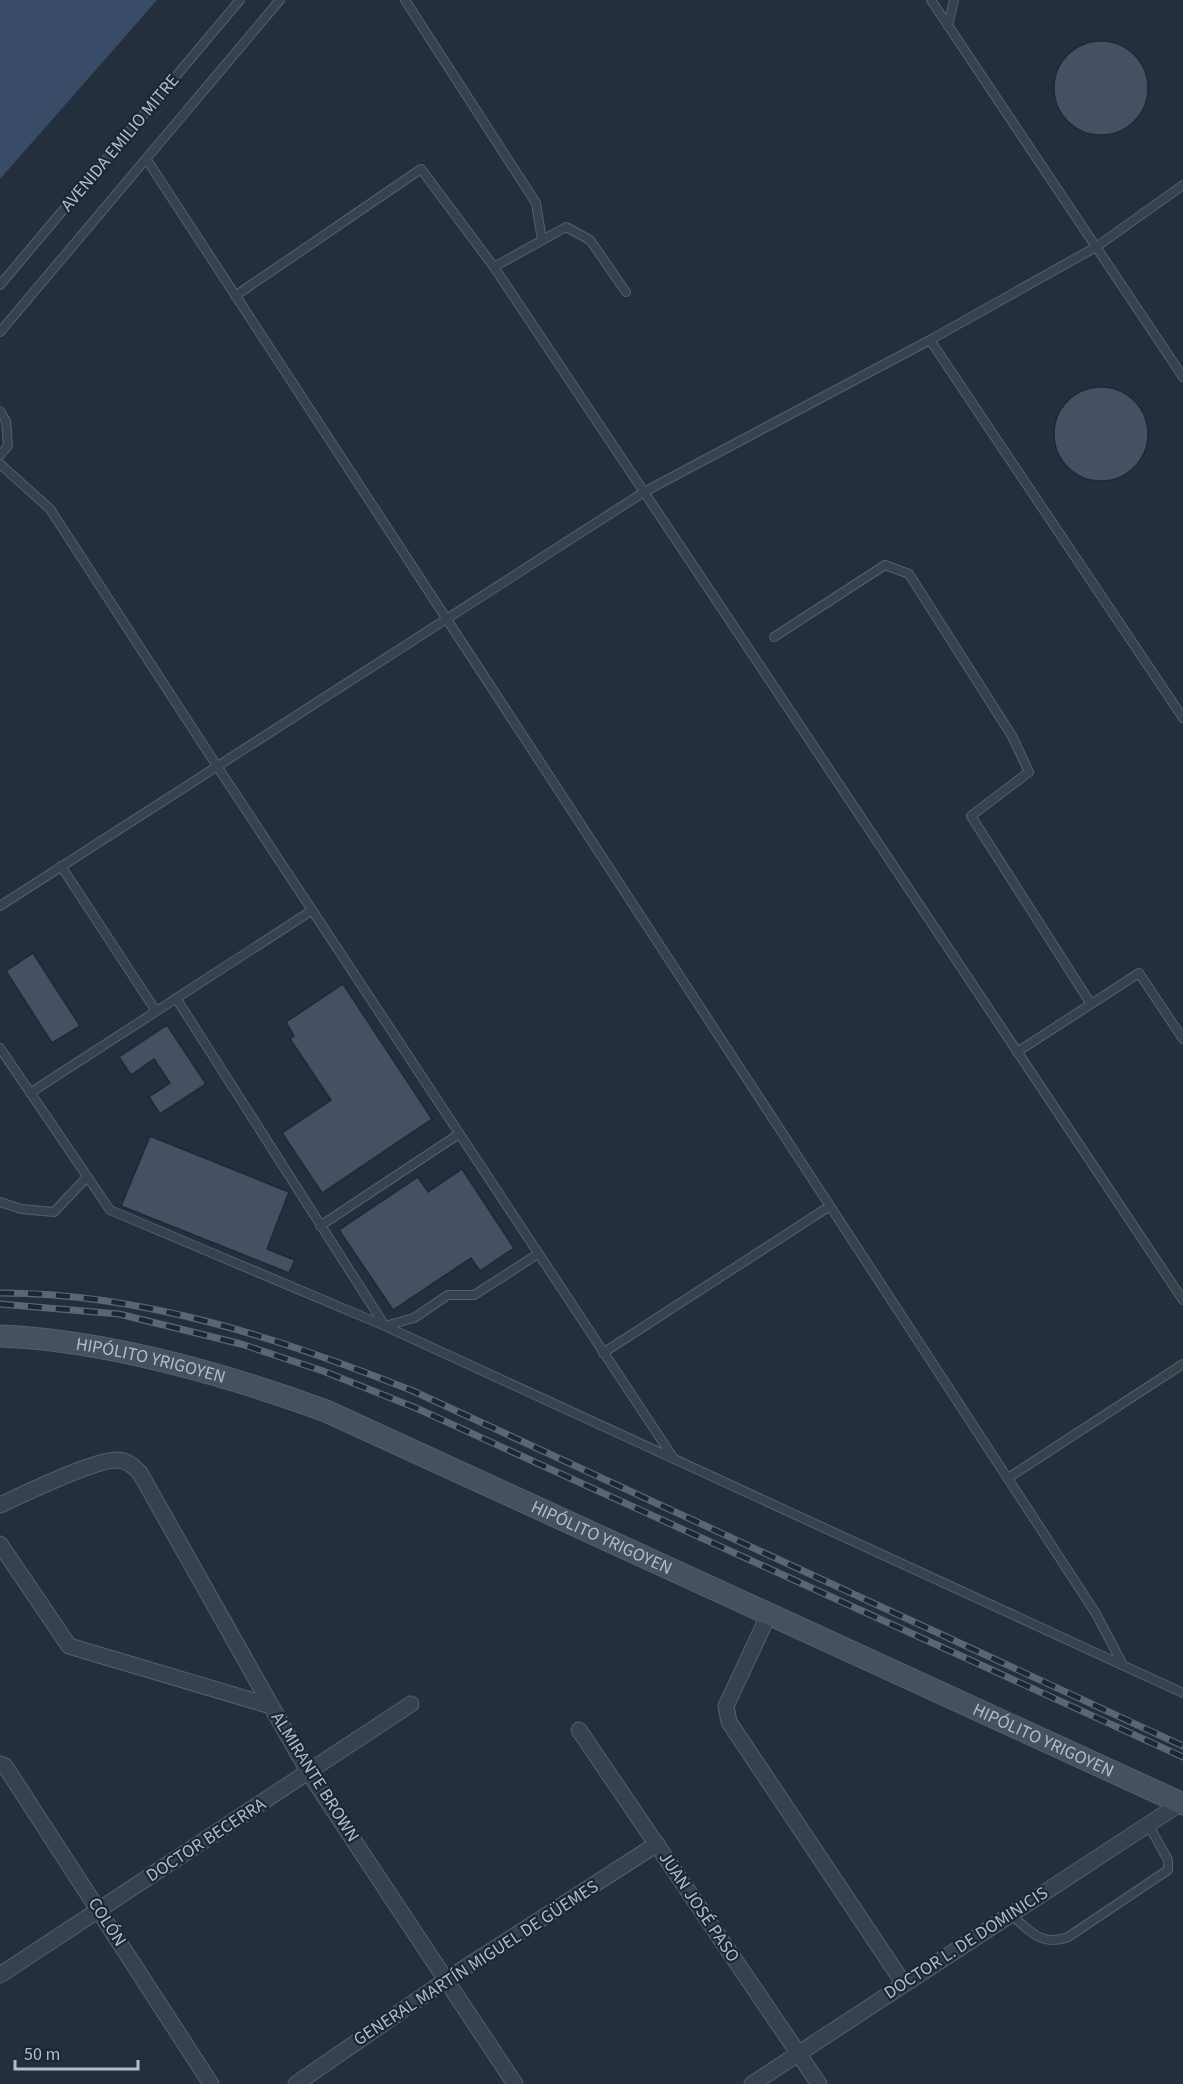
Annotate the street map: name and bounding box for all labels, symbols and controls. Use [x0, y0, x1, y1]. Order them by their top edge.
street label: AVENIDA EMILIO MITRE [55, 69, 185, 217]
street label: HIPÓLITO YRIGOYEN [74, 1331, 229, 1390]
street label: HIPÓLITO YRIGOYEN [527, 1494, 676, 1581]
street label: HIPÓLITO YRIGOYEN [969, 1697, 1118, 1783]
street label: ALMIRANTE BROWN [265, 1707, 365, 1847]
street label: DOCTOR BECERRA [141, 1792, 271, 1888]
street label: JUAN JOSÉ PASO [653, 1847, 745, 1967]
street label: GENERAL MARTÍN MIGUEL DE GÜEMES [349, 1874, 603, 2052]
street label: DOCTOR L. DE DOMINICIS [879, 1881, 1053, 2005]
street label: COLÓN [82, 1893, 132, 1951]
scale bar [15, 2033, 138, 2071]
text: 50 m [24, 2042, 60, 2067]

